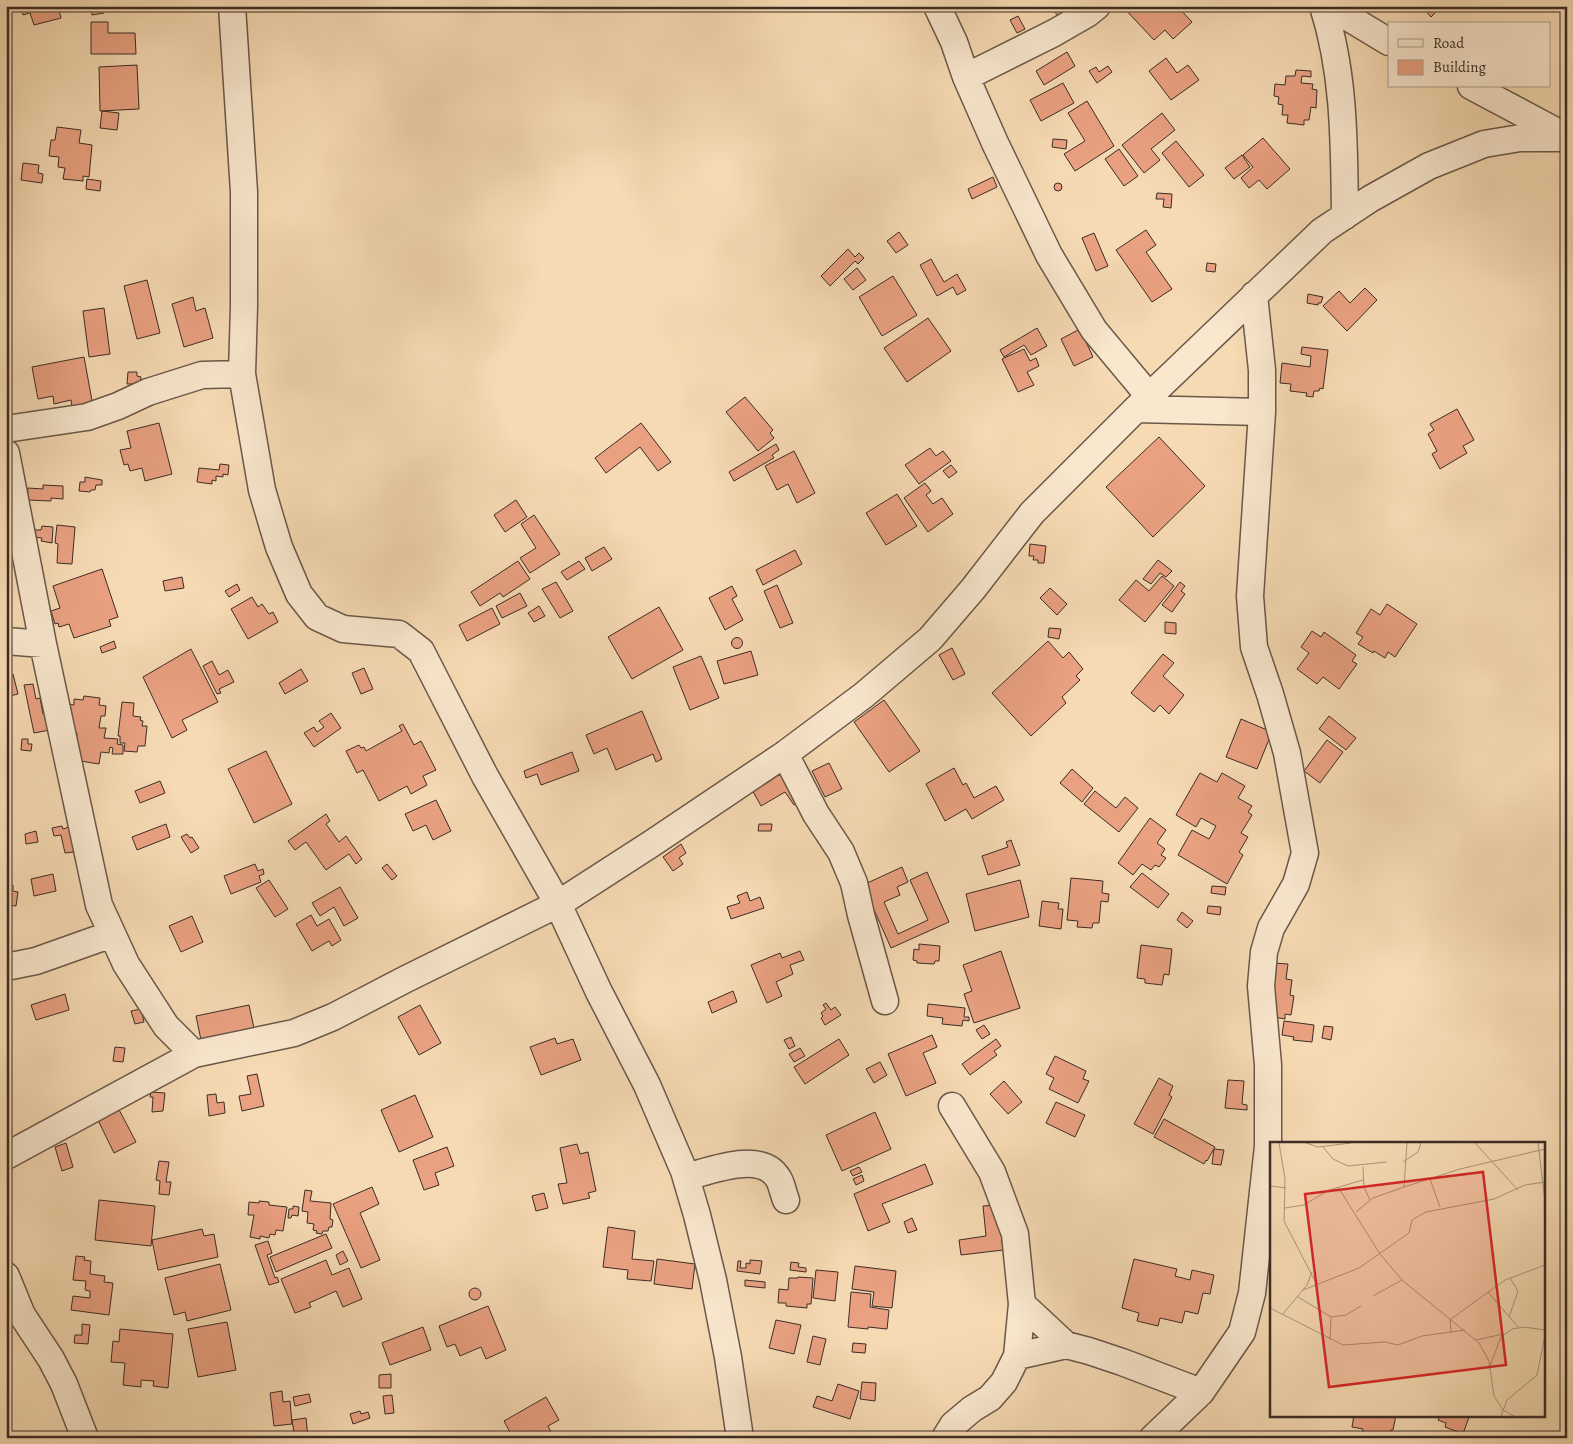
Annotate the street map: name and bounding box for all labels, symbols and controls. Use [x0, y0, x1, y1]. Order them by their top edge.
legend [1388, 22, 1550, 88]
text: Road [1433, 33, 1465, 53]
text: Building [1433, 57, 1486, 77]
inset map [1270, 1142, 1546, 1416]

